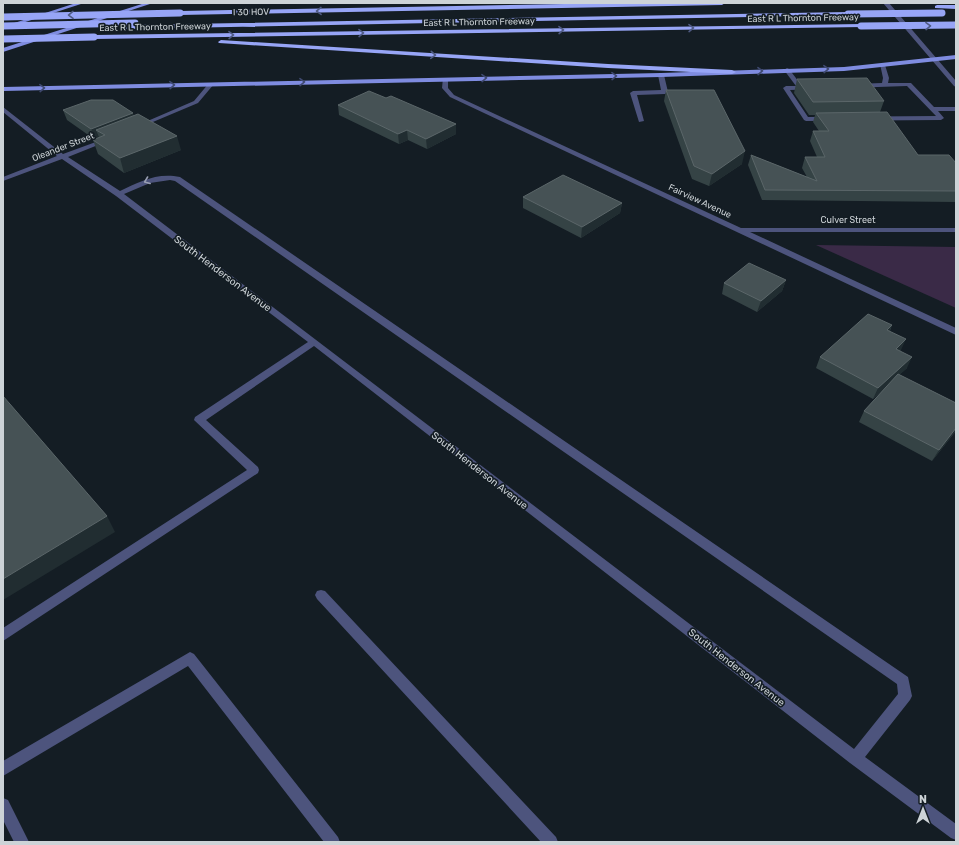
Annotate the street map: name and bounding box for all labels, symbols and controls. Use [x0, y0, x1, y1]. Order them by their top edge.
street label: I 30 HOV [233, 7, 269, 17]
one-way arrow [316, 7, 322, 15]
one-way arrow [68, 11, 74, 19]
street label: East R L Thornton Freeway [747, 12, 859, 24]
street label: East R L Thornton Freeway [423, 16, 535, 28]
street label: East R L Thornton Freeway [99, 21, 211, 33]
one-way arrow [925, 22, 931, 30]
one-way arrow [688, 24, 694, 32]
one-way arrow [558, 26, 564, 34]
one-way arrow [358, 29, 364, 37]
one-way arrow [228, 31, 234, 39]
one-way arrow [430, 50, 436, 59]
one-way arrow [823, 65, 829, 73]
one-way arrow [757, 67, 763, 75]
one-way arrow [611, 71, 617, 80]
one-way arrow [481, 74, 487, 82]
one-way arrow [299, 78, 305, 86]
one-way arrow [169, 81, 175, 89]
one-way arrow [39, 84, 45, 92]
street label: Oleander Street [31, 130, 96, 163]
one-way arrow [144, 177, 151, 185]
street label: Fairview Avenue [667, 182, 733, 220]
street label: Culver Street [821, 215, 876, 225]
street label: South Henderson Avenue [171, 233, 274, 315]
street label: South Henderson Avenue [429, 430, 530, 512]
street label: South Henderson Avenue [686, 627, 787, 709]
north arrow [903, 789, 943, 829]
text: N [919, 793, 927, 806]

